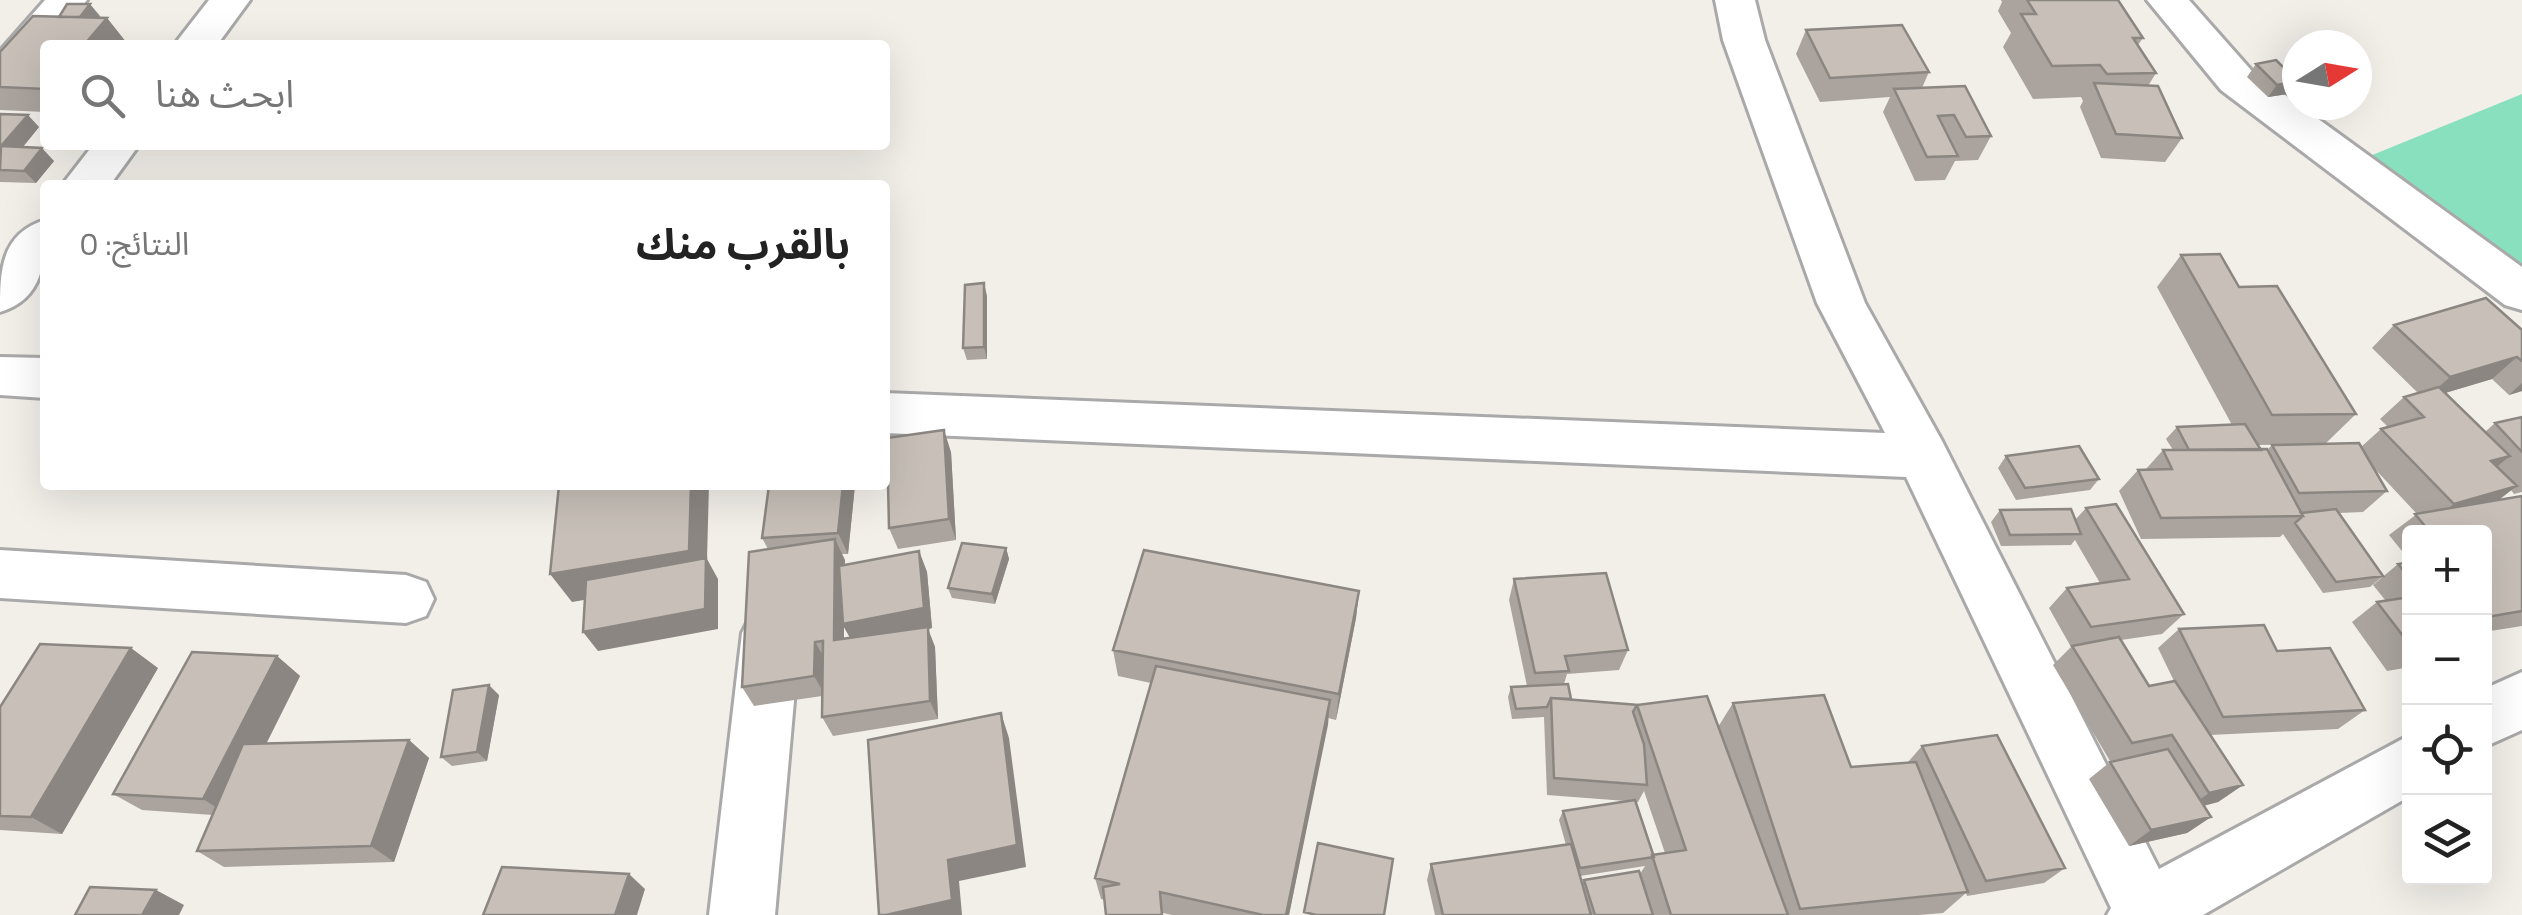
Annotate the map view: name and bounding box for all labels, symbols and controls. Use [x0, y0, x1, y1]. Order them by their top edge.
north arrow [2282, 30, 2372, 120]
search box [40, 40, 890, 150]
text: ابحث هنا [155, 64, 294, 122]
icon: search [75, 68, 130, 123]
text: بالقرب منك [636, 211, 850, 275]
text: النتائج: 0 [80, 219, 189, 267]
map controls [2402, 525, 2492, 885]
button: + [2402, 525, 2492, 615]
button: − [2402, 615, 2492, 705]
button: locate [2402, 705, 2492, 795]
button: layers [2402, 795, 2492, 885]

